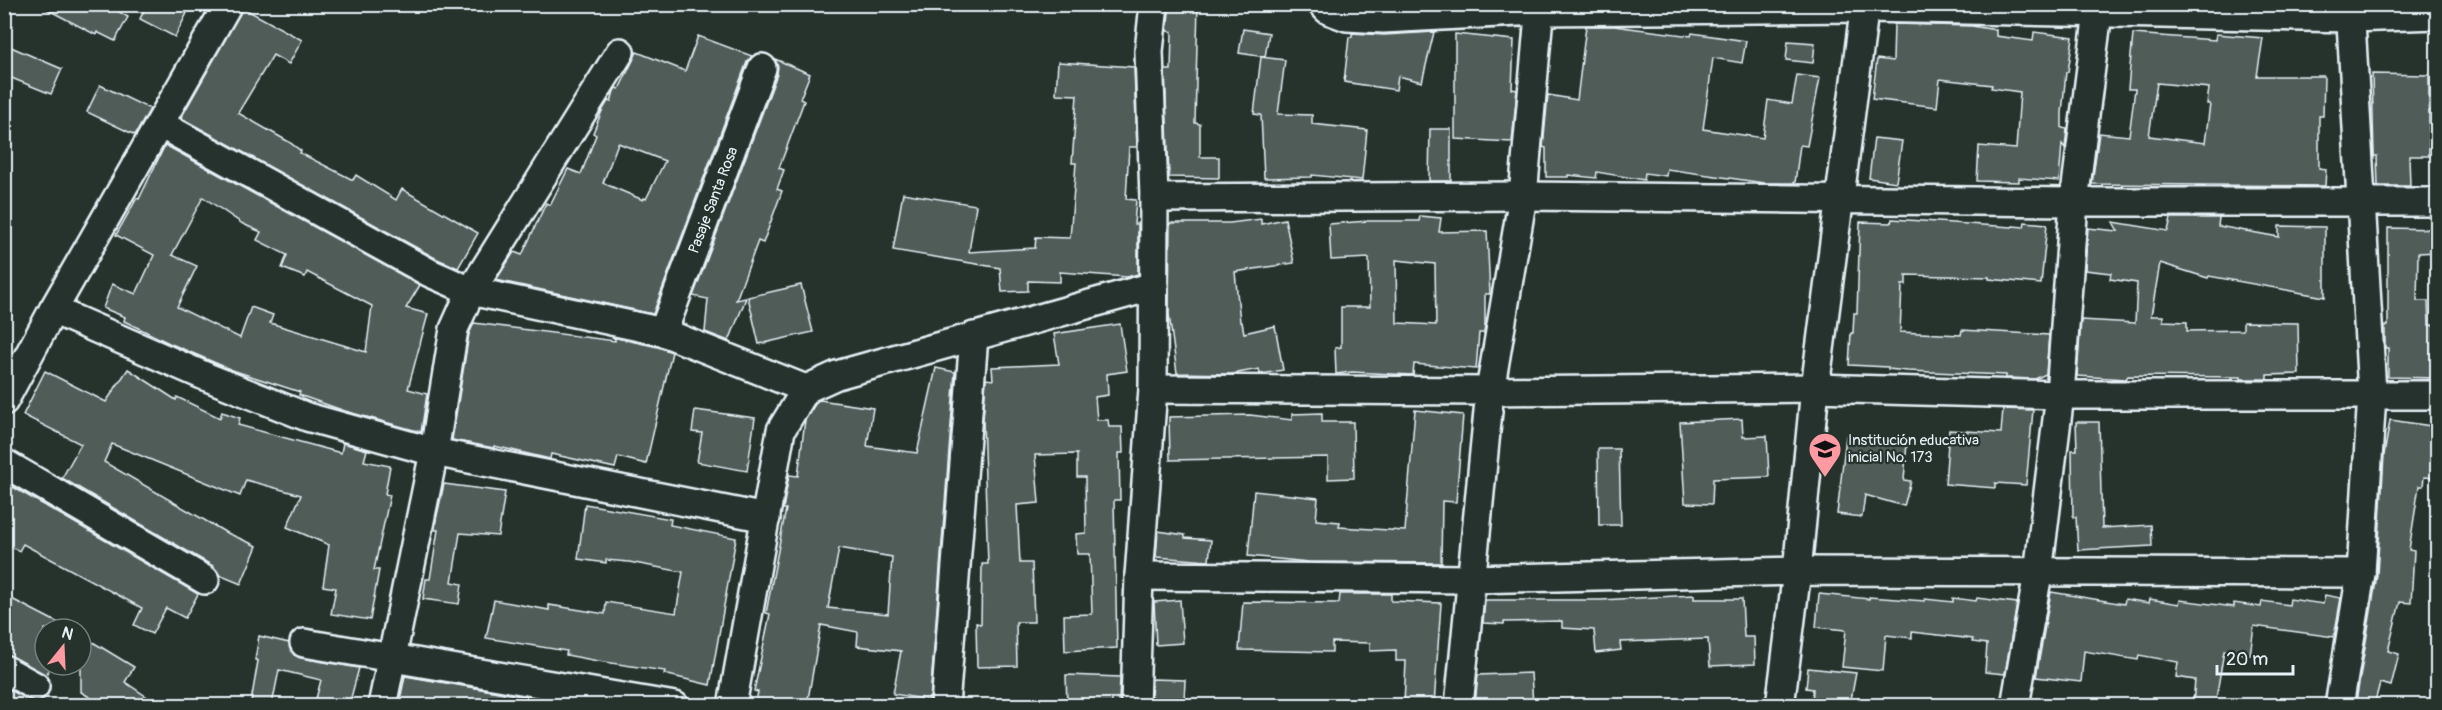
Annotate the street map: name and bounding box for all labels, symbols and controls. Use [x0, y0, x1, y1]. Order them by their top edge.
street label: Pasaje Santa Rosa [684, 144, 743, 256]
school or university icon: Institución educativa inicial No. 173 [1807, 431, 1843, 478]
place label: Institución educativa inicial No. 173 [1848, 431, 1979, 467]
north arrow [33, 617, 93, 677]
text: N [59, 623, 76, 645]
scale bar [2217, 638, 2294, 676]
text: 20 m [2226, 648, 2268, 671]

